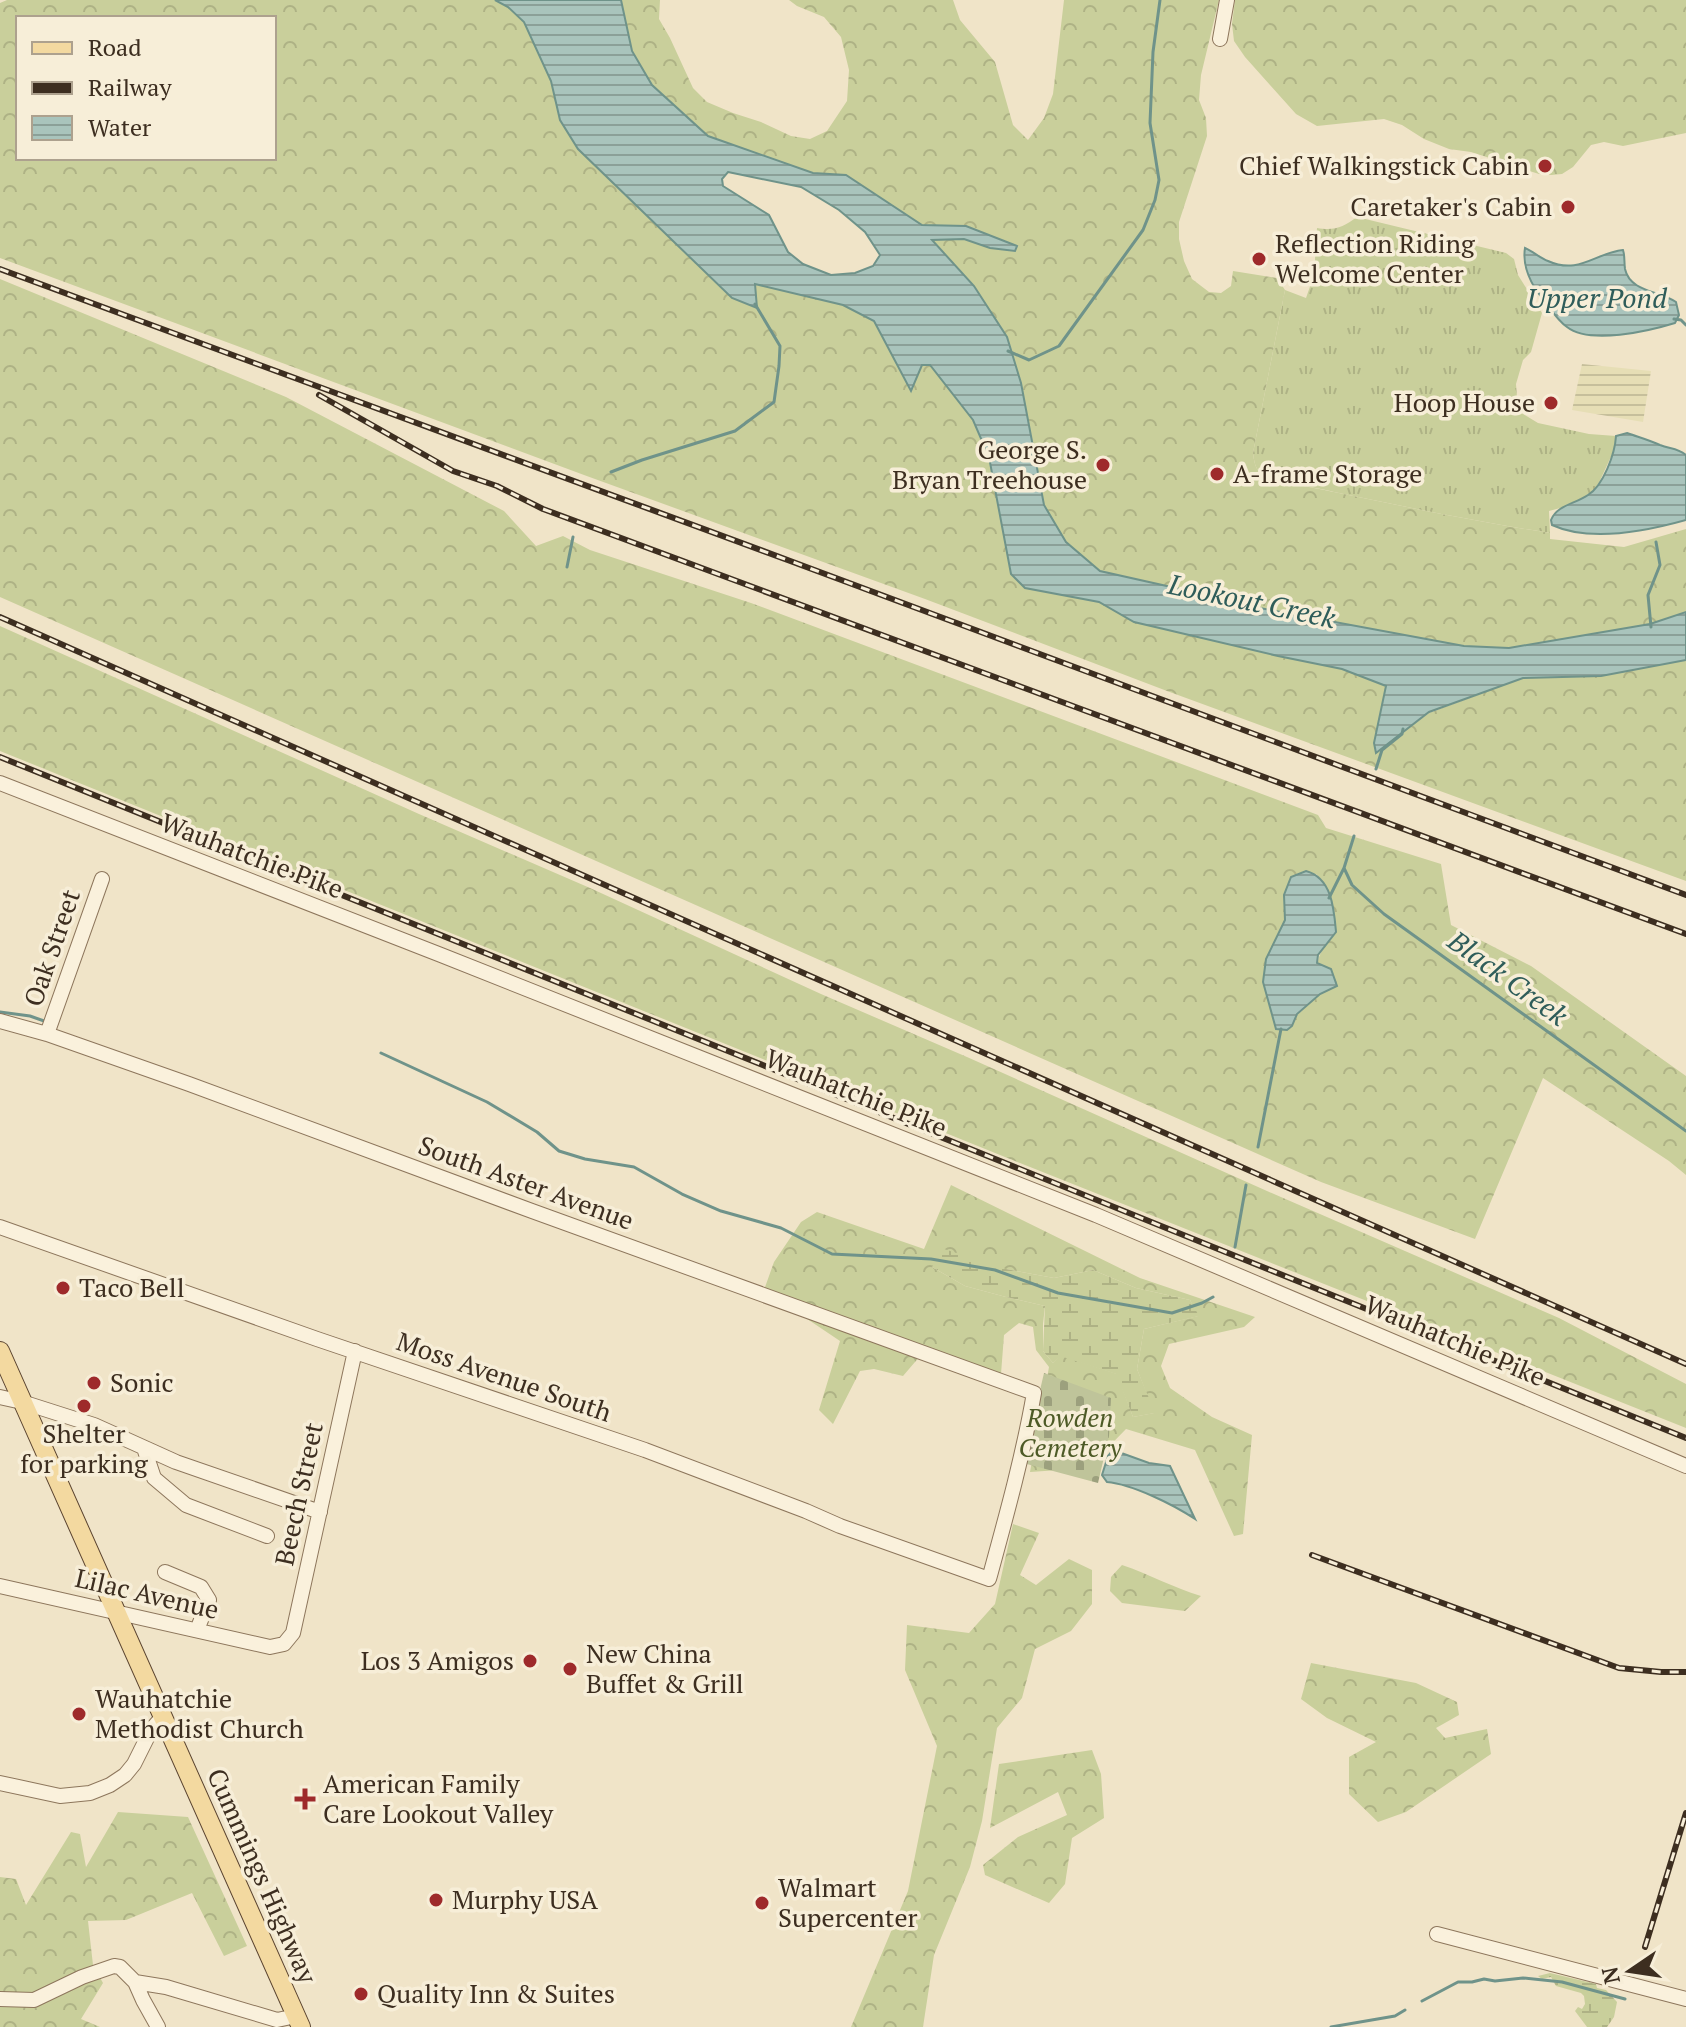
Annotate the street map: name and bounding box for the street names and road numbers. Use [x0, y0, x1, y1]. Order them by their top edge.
street label: Wauhatchie Pike [156, 805, 348, 905]
street label: Oak Street [15, 884, 87, 1011]
street label: Wauhatchie Pike [761, 1040, 952, 1144]
street label: South Aster Avenue [414, 1127, 639, 1237]
street label: Wauhatchie Pike [1360, 1287, 1551, 1393]
street label: Moss Avenue South [392, 1323, 616, 1429]
street label: Beech Street [266, 1419, 330, 1568]
street label: Lilac Avenue [72, 1560, 222, 1626]
street label: Cummings Highway [200, 1763, 326, 1989]

